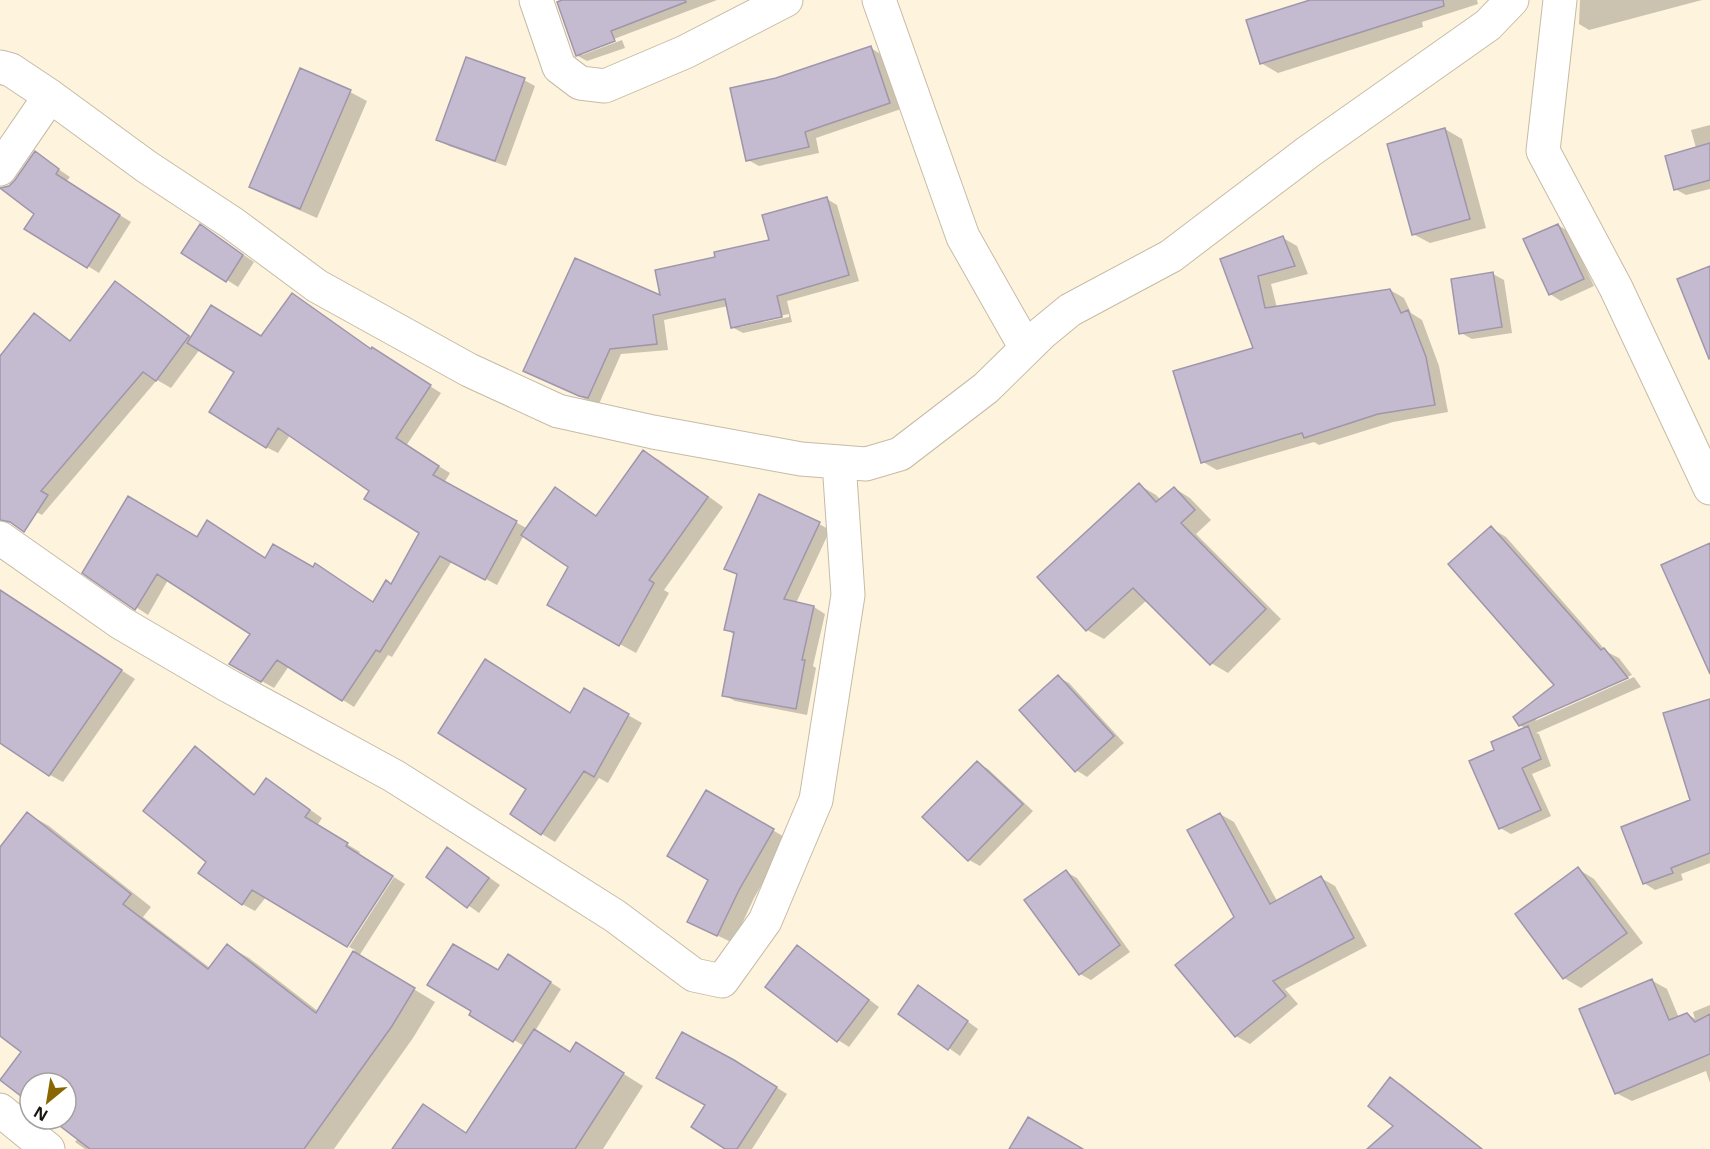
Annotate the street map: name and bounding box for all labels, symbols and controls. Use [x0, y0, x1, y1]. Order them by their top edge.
north arrow [18, 1071, 78, 1131]
text: N [29, 1101, 52, 1127]

